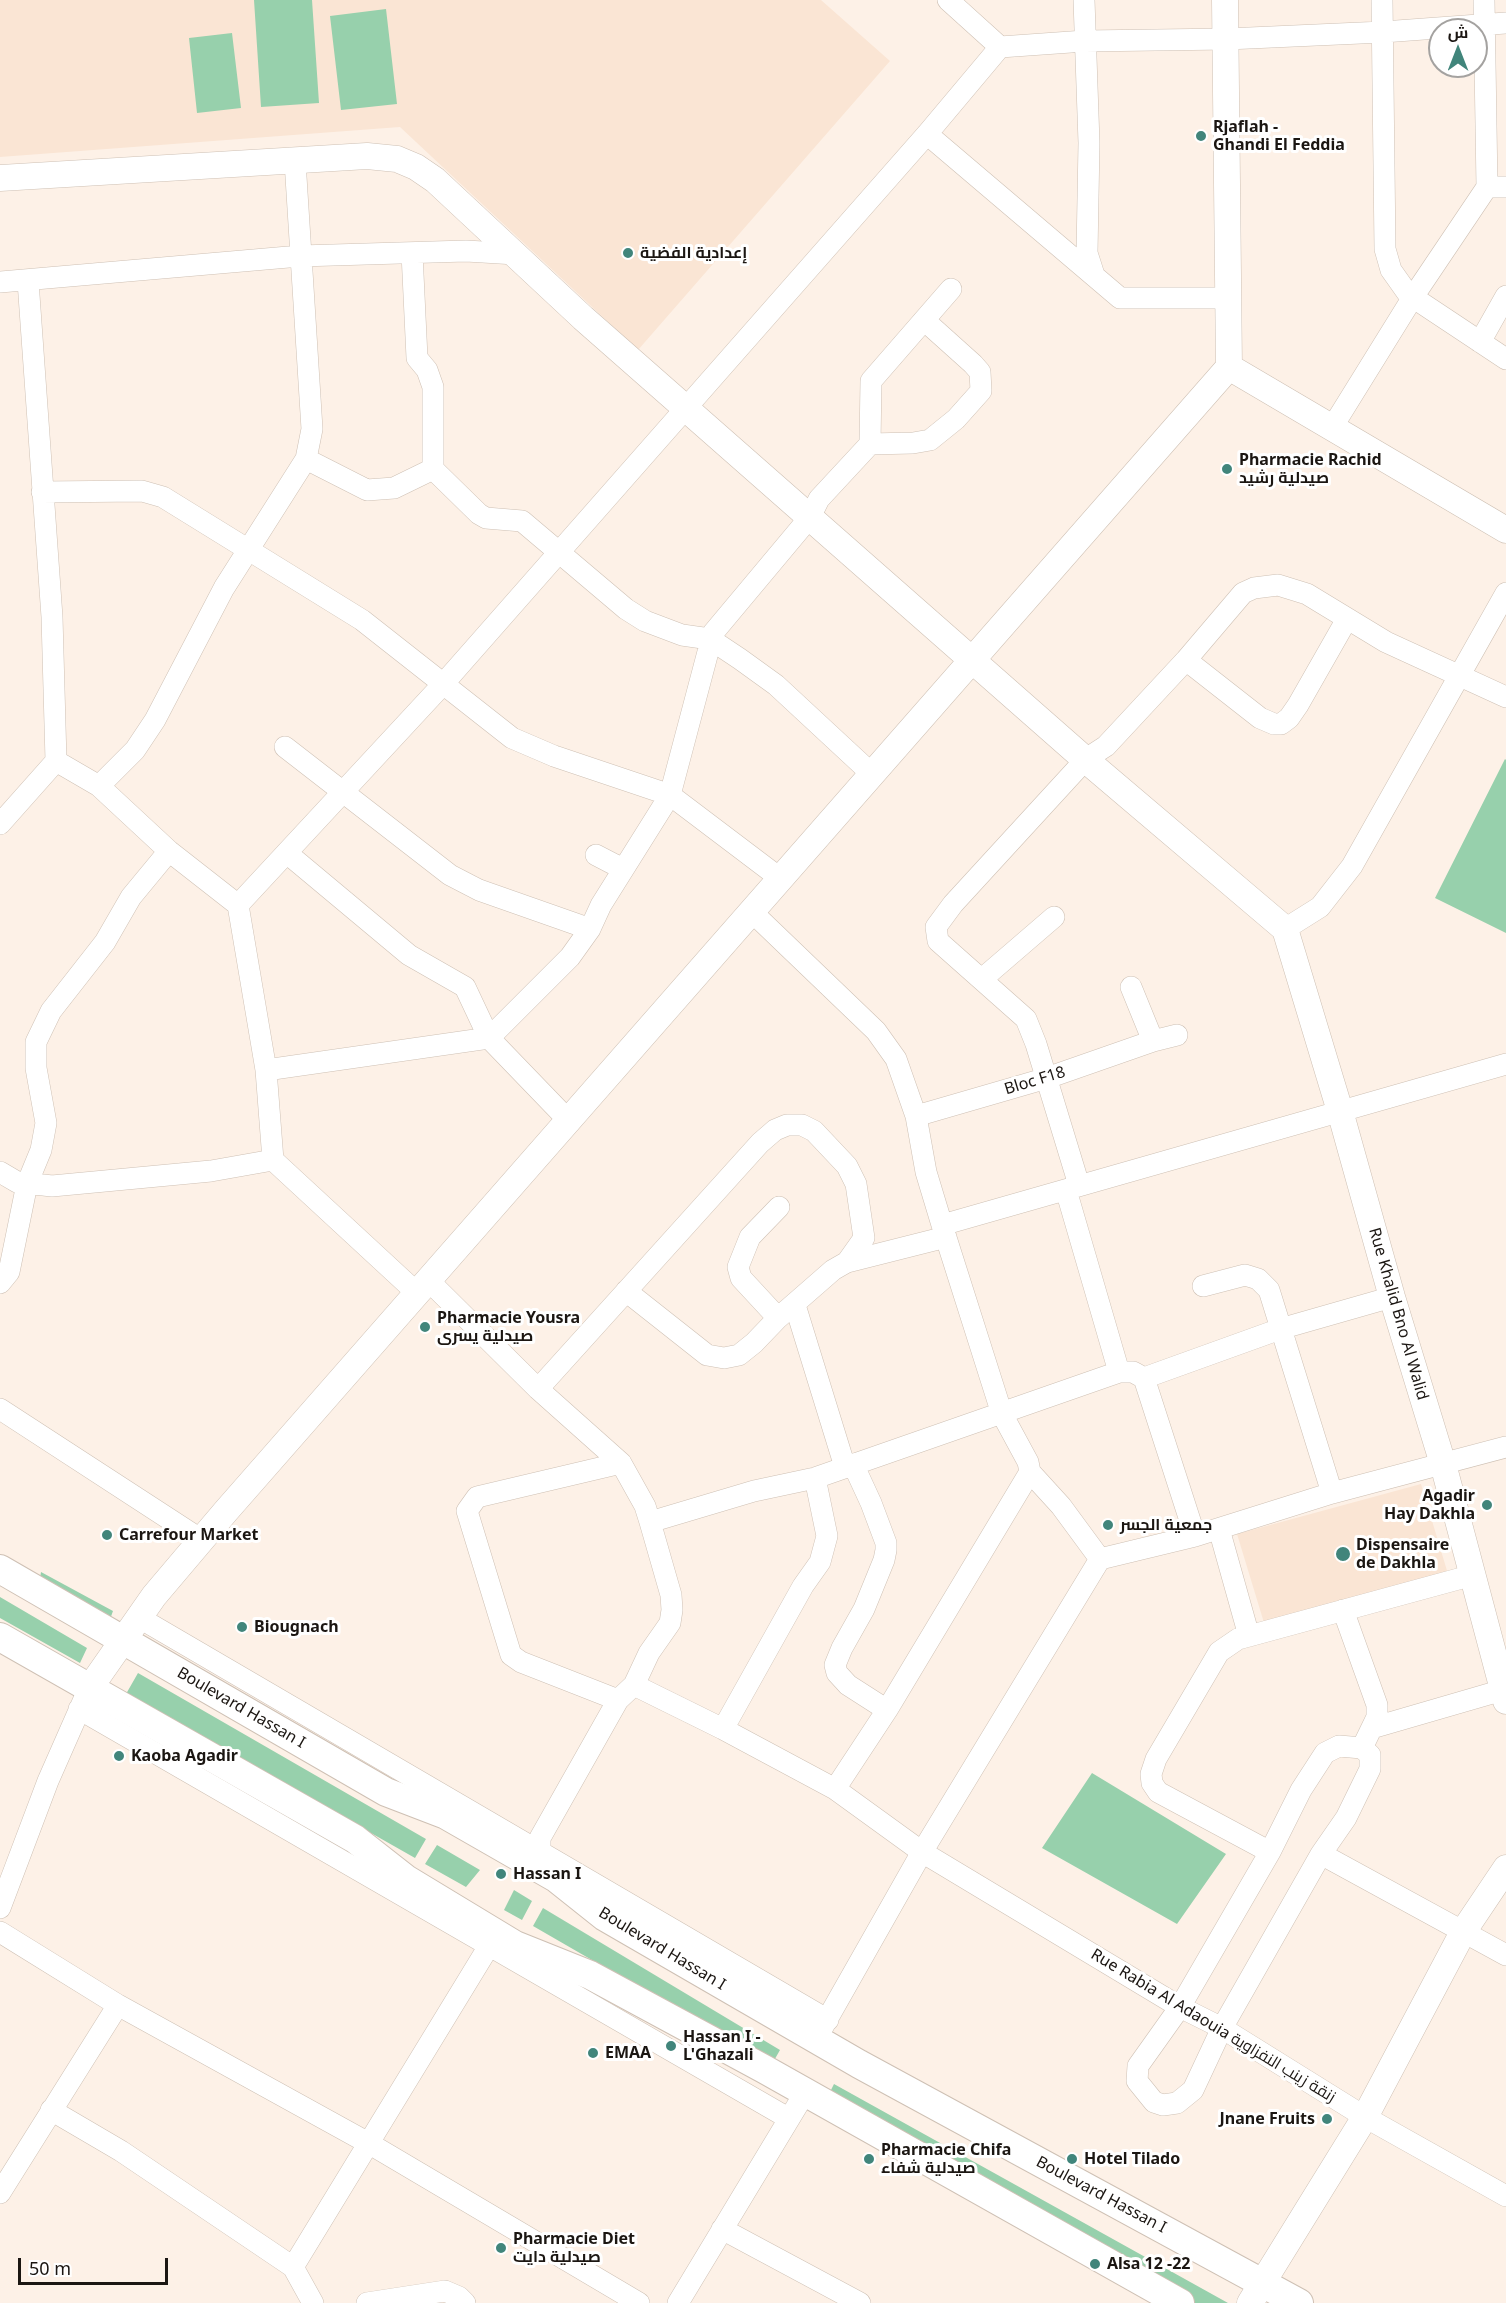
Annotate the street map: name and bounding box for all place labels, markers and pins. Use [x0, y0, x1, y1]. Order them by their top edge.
place label: Rjaflah - Ghandi El Feddia [1213, 117, 1345, 155]
marker: Rjaflah - Ghandi El Feddia [1194, 129, 1208, 143]
place label: إعدادية الفضية [640, 243, 747, 263]
marker: إعدادية الفضية [621, 246, 635, 260]
place label: Pharmacie Rachid صيدلية رشيد [1239, 450, 1382, 488]
marker: Pharmacie Rachid صيدلية رشيد [1220, 462, 1234, 476]
place label: Pharmacie Yousra صيدلية يسرى [437, 1308, 580, 1346]
marker: Pharmacie Yousra صيدلية يسرى [418, 1320, 432, 1334]
place label: Agadir Hay Dakhla [1384, 1486, 1475, 1524]
marker: Agadir Hay Dakhla [1480, 1498, 1494, 1512]
place label: جمعية الجسر [1120, 1515, 1212, 1535]
marker: جمعية الجسر [1101, 1518, 1115, 1532]
place label: Carrefour Market [119, 1525, 259, 1545]
marker: Carrefour Market [100, 1528, 114, 1542]
place label: Dispensaire de Dakhla [1356, 1535, 1449, 1573]
marker: Dispensaire de Dakhla [1334, 1545, 1352, 1563]
place label: Biougnach [254, 1617, 339, 1637]
marker: Biougnach [235, 1620, 249, 1634]
place label: Kaoba Agadir [131, 1746, 238, 1766]
marker: Kaoba Agadir [112, 1749, 126, 1763]
place label: Hassan I [513, 1864, 581, 1884]
marker: Hassan I [494, 1867, 508, 1881]
place label: Hassan I - L'Ghazali [683, 2027, 761, 2065]
marker: Hassan I - L'Ghazali [664, 2039, 678, 2053]
place label: EMAA [605, 2043, 651, 2063]
marker: EMAA [586, 2046, 600, 2060]
place label: Jnane Fruits [1220, 2109, 1315, 2129]
marker: Jnane Fruits [1320, 2112, 1334, 2126]
place label: Pharmacie Chifa صيدلية شفاء [881, 2140, 1011, 2178]
place label: Hotel Tilado [1084, 2149, 1180, 2169]
marker: Pharmacie Chifa صيدلية شفاء [862, 2152, 876, 2166]
marker: Hotel Tilado [1065, 2152, 1079, 2166]
place label: Pharmacie Diet صيدلية دايت [513, 2229, 635, 2267]
marker: Pharmacie Diet صيدلية دايت [494, 2241, 508, 2255]
place label: Alsa 12 -22 [1107, 2254, 1191, 2274]
marker: Alsa 12 -22 [1088, 2257, 1102, 2271]

